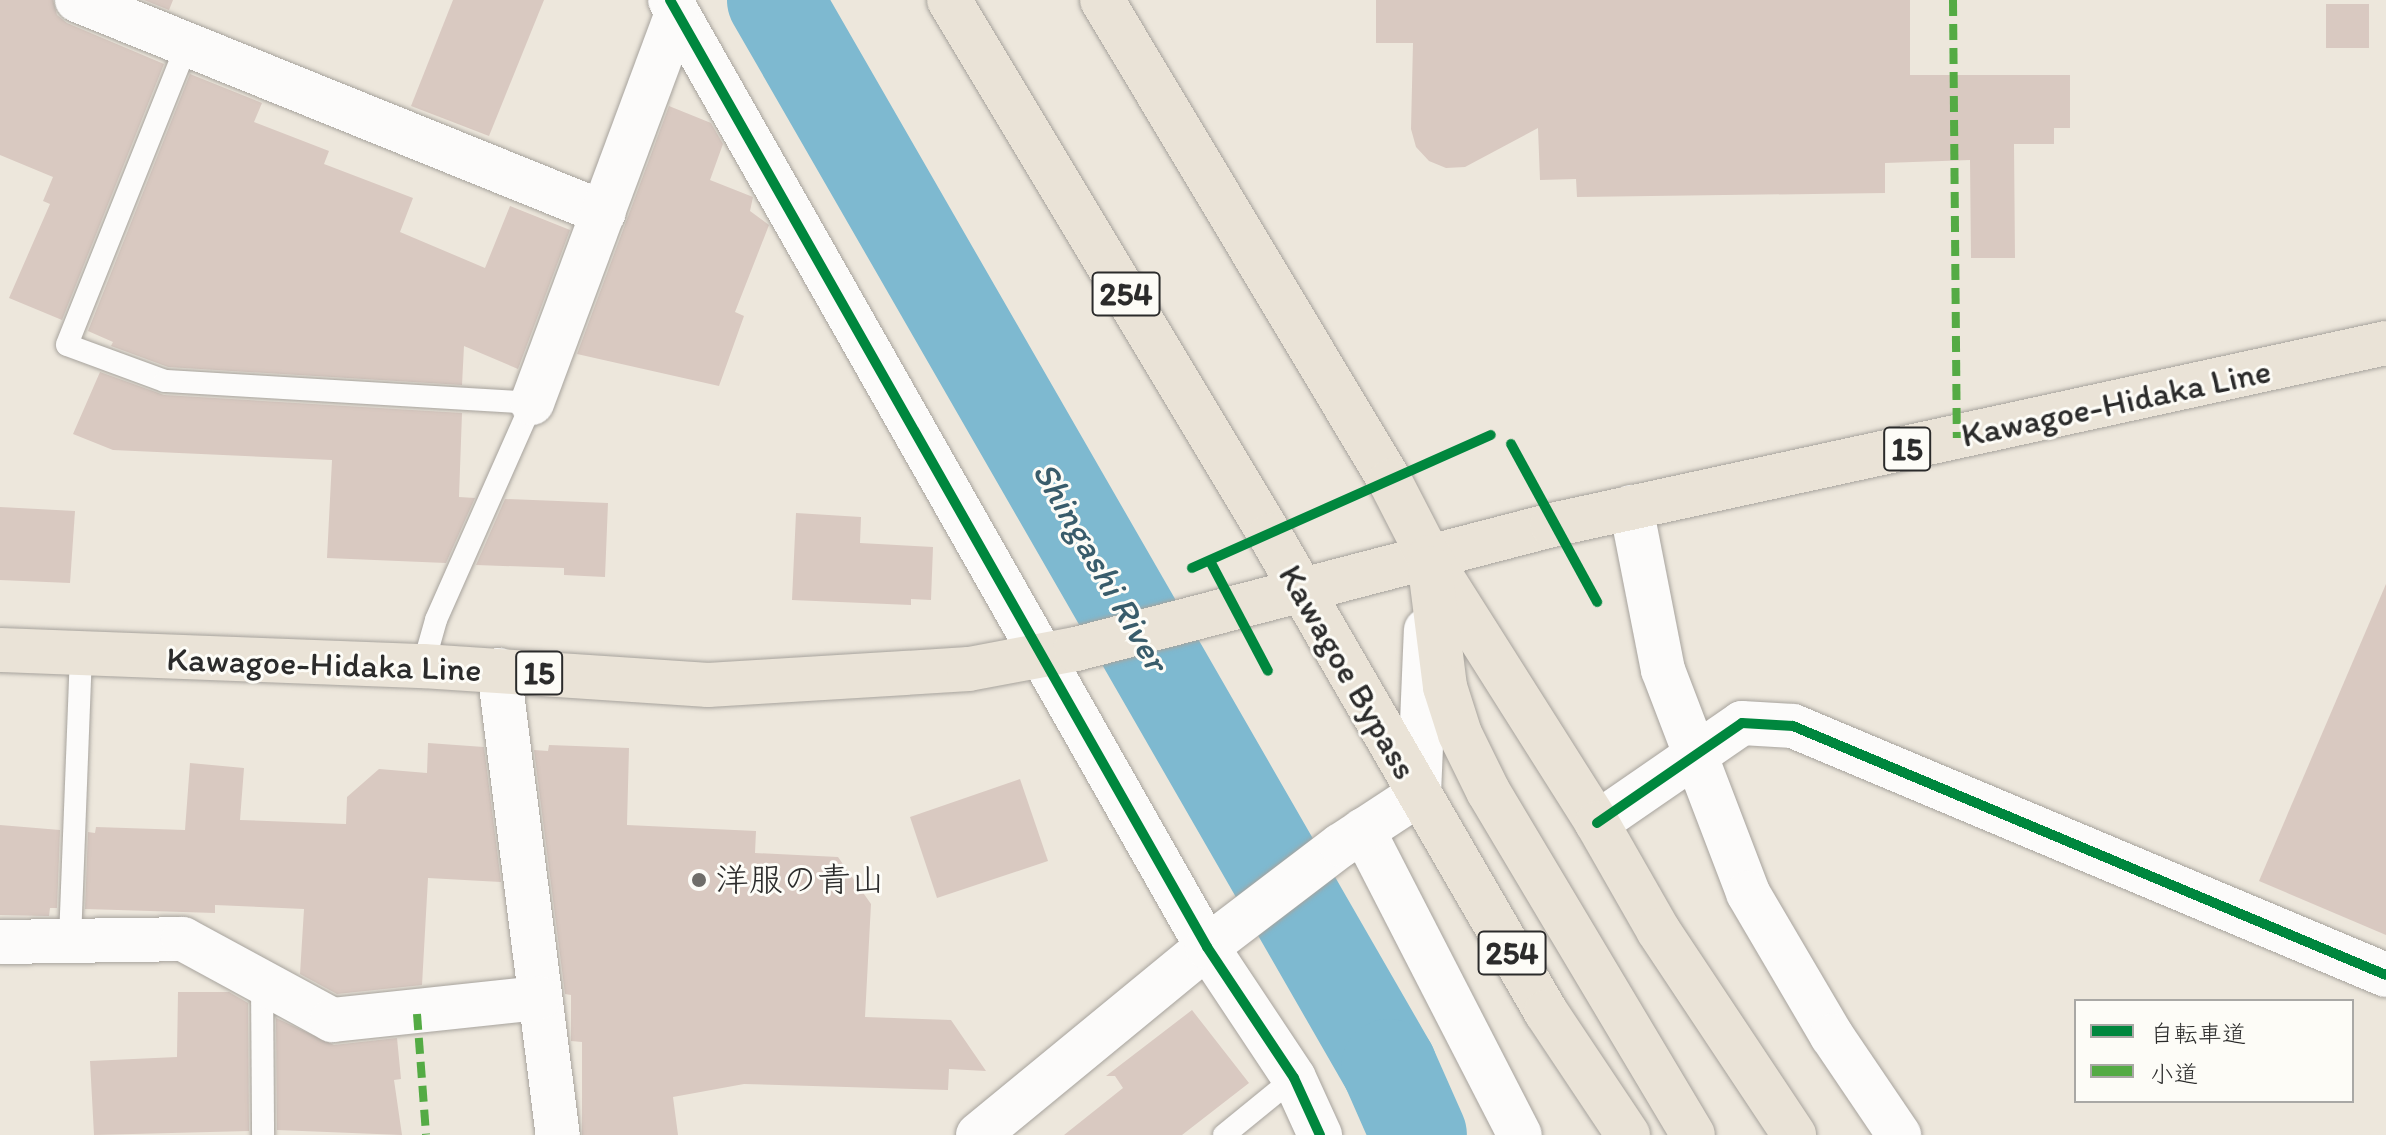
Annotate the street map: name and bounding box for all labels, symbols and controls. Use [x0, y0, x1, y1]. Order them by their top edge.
road number: 254 [1090, 266, 1162, 322]
street label: Kawagoe-Hidaka Line [1957, 350, 2275, 456]
road number: 15 [1883, 421, 1931, 477]
water label: Shingashi River [1024, 454, 1178, 678]
street label: Kawagoe Bypass [1270, 558, 1426, 786]
street label: Kawagoe-Hidaka Line [165, 638, 483, 690]
road number: 15 [515, 645, 563, 701]
place label: 洋服の青山 [715, 860, 885, 900]
marker: 洋服の青山 [690, 871, 708, 889]
road number: 254 [1476, 925, 1548, 981]
legend [2074, 999, 2354, 1103]
text: 自転車道 [2150, 1019, 2246, 1048]
text: 小道 [2150, 1059, 2198, 1088]

